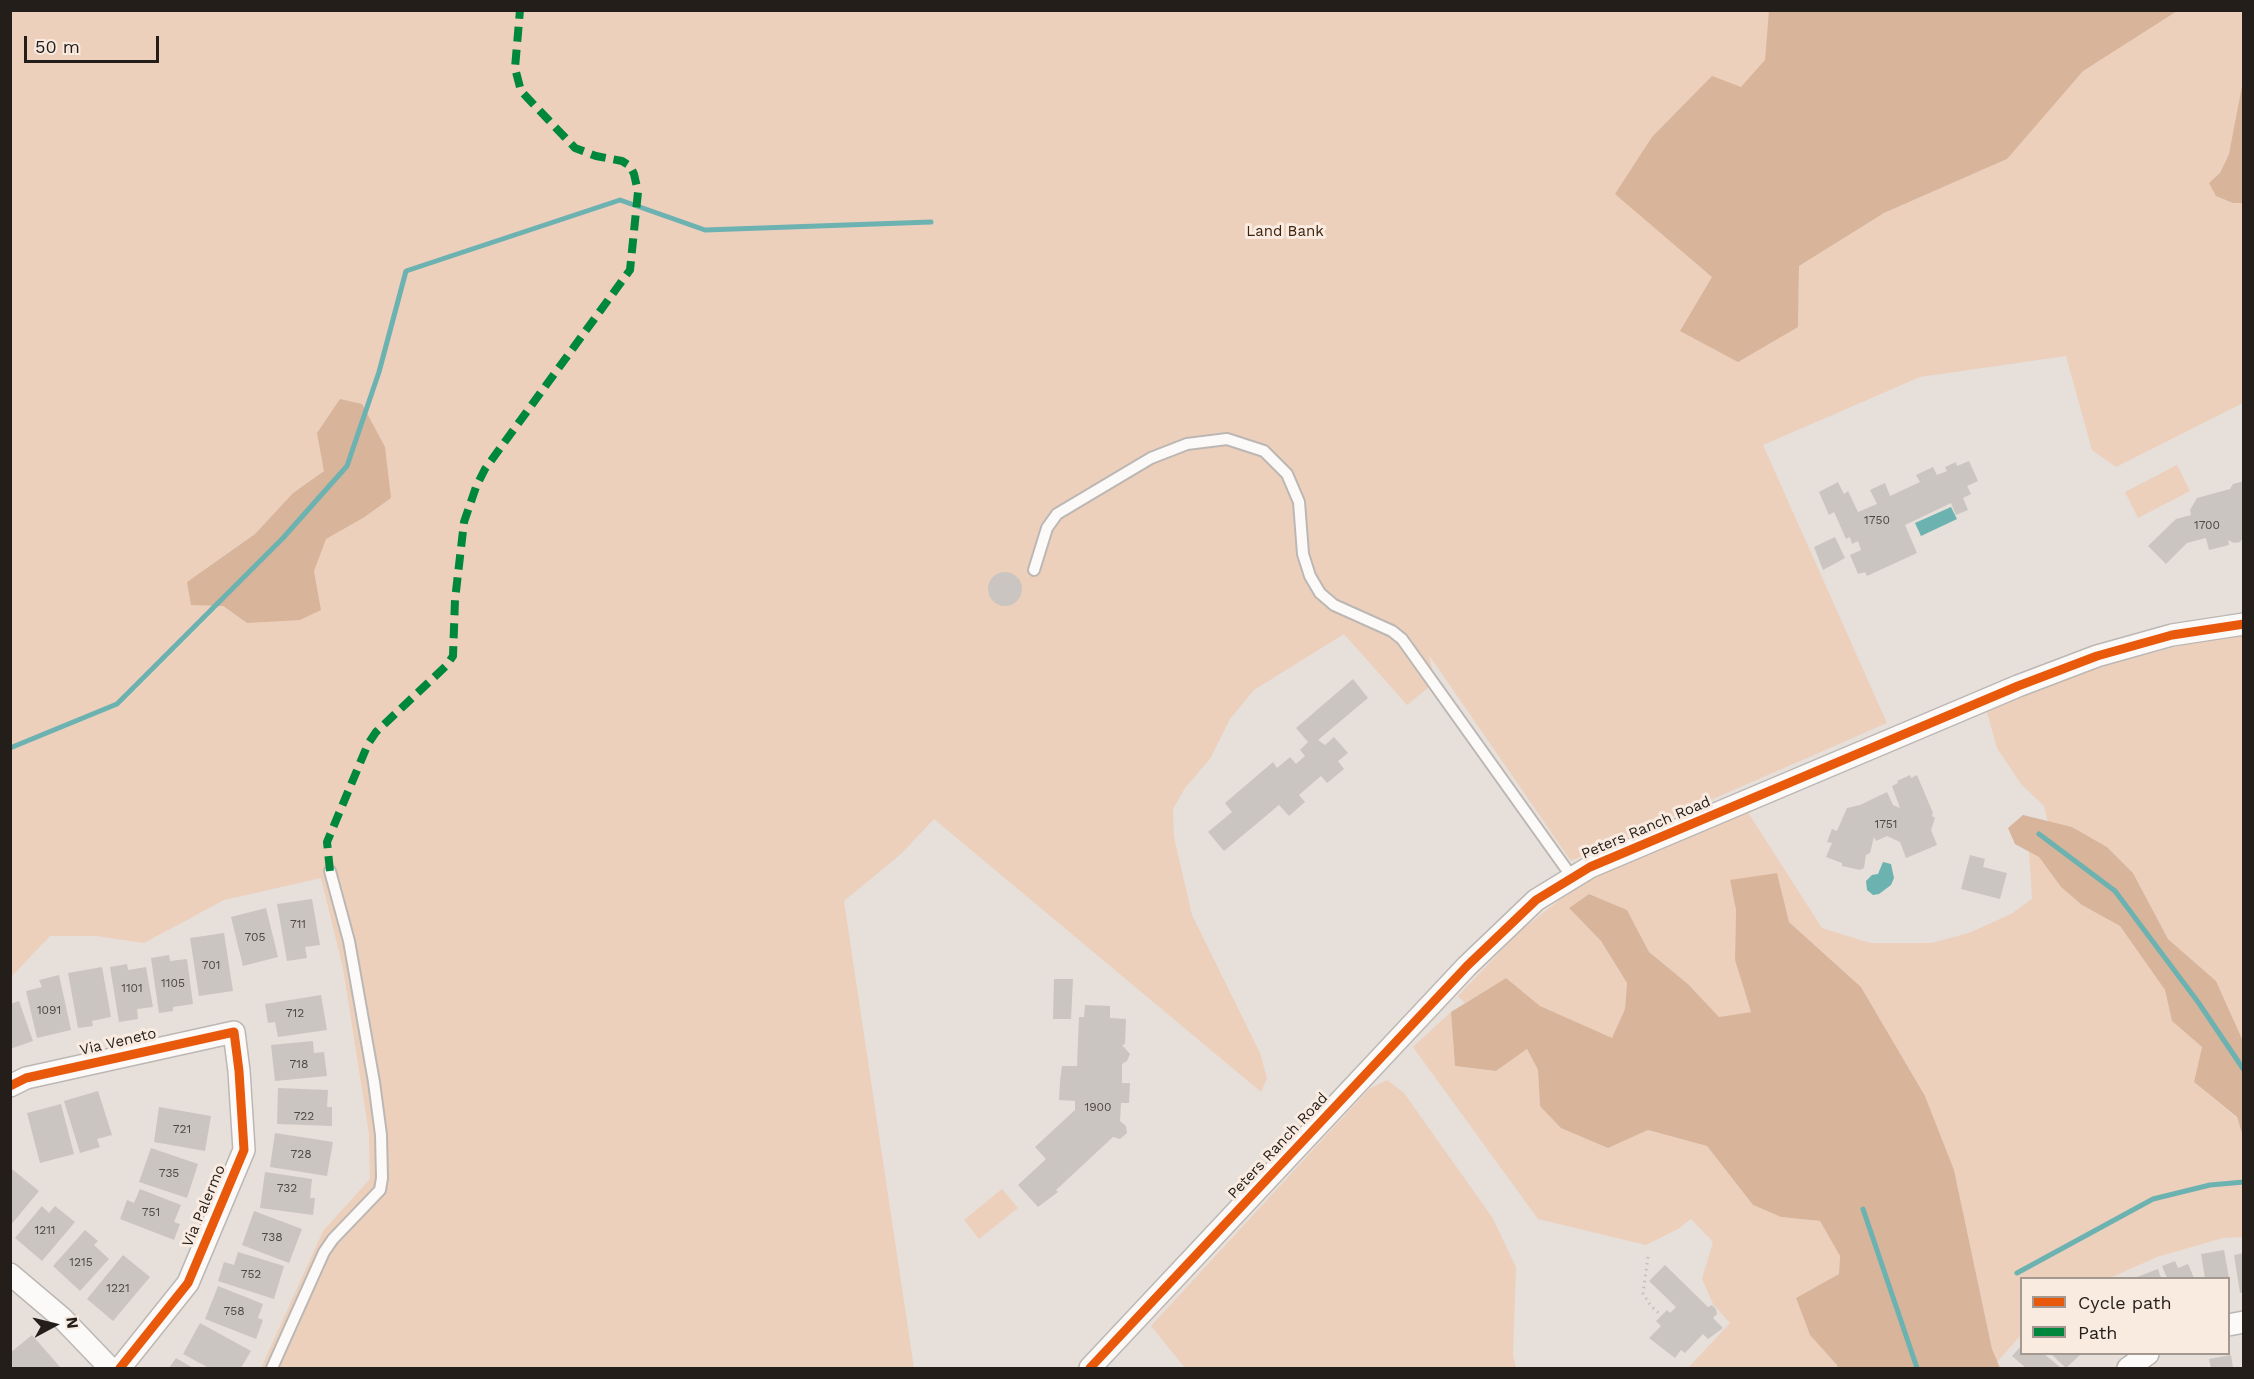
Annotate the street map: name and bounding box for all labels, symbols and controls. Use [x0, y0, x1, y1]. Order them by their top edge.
scale bar [27, 24, 162, 62]
text: 50 m [35, 36, 80, 57]
park label: Land Bank [1246, 223, 1324, 241]
house number: 1750 [1864, 513, 1890, 527]
house number: 1700 [2194, 518, 2220, 532]
street label: Peters Ranch Road [1579, 793, 1713, 863]
house number: 1751 [1874, 817, 1898, 831]
house number: 711 [290, 917, 306, 931]
house number: 705 [245, 930, 265, 944]
house number: 701 [202, 958, 220, 972]
house number: 1105 [161, 976, 185, 990]
house number: 1101 [121, 981, 143, 995]
house number: 1091 [37, 1003, 61, 1017]
house number: 712 [286, 1006, 304, 1020]
street label: Via Veneto [78, 1024, 158, 1060]
house number: 718 [290, 1057, 308, 1071]
street label: Peters Ranch Road [1224, 1089, 1332, 1203]
house number: 1900 [1084, 1100, 1112, 1114]
house number: 722 [294, 1109, 314, 1123]
house number: 721 [173, 1122, 191, 1136]
house number: 728 [290, 1147, 312, 1161]
street label: Via Palermo [179, 1162, 229, 1250]
house number: 735 [159, 1166, 179, 1180]
house number: 732 [277, 1181, 297, 1195]
house number: 751 [142, 1205, 160, 1219]
house number: 1211 [34, 1223, 56, 1237]
house number: 738 [261, 1230, 283, 1244]
house number: 1215 [69, 1255, 93, 1269]
house number: 752 [241, 1267, 261, 1281]
legend [2020, 1277, 2230, 1355]
house number: 1221 [106, 1281, 130, 1295]
text: Cycle path [2078, 1292, 2172, 1313]
north arrow [24, 1295, 84, 1355]
house number: 758 [223, 1304, 245, 1318]
text: N [62, 1316, 83, 1330]
text: Path [2078, 1322, 2118, 1343]

